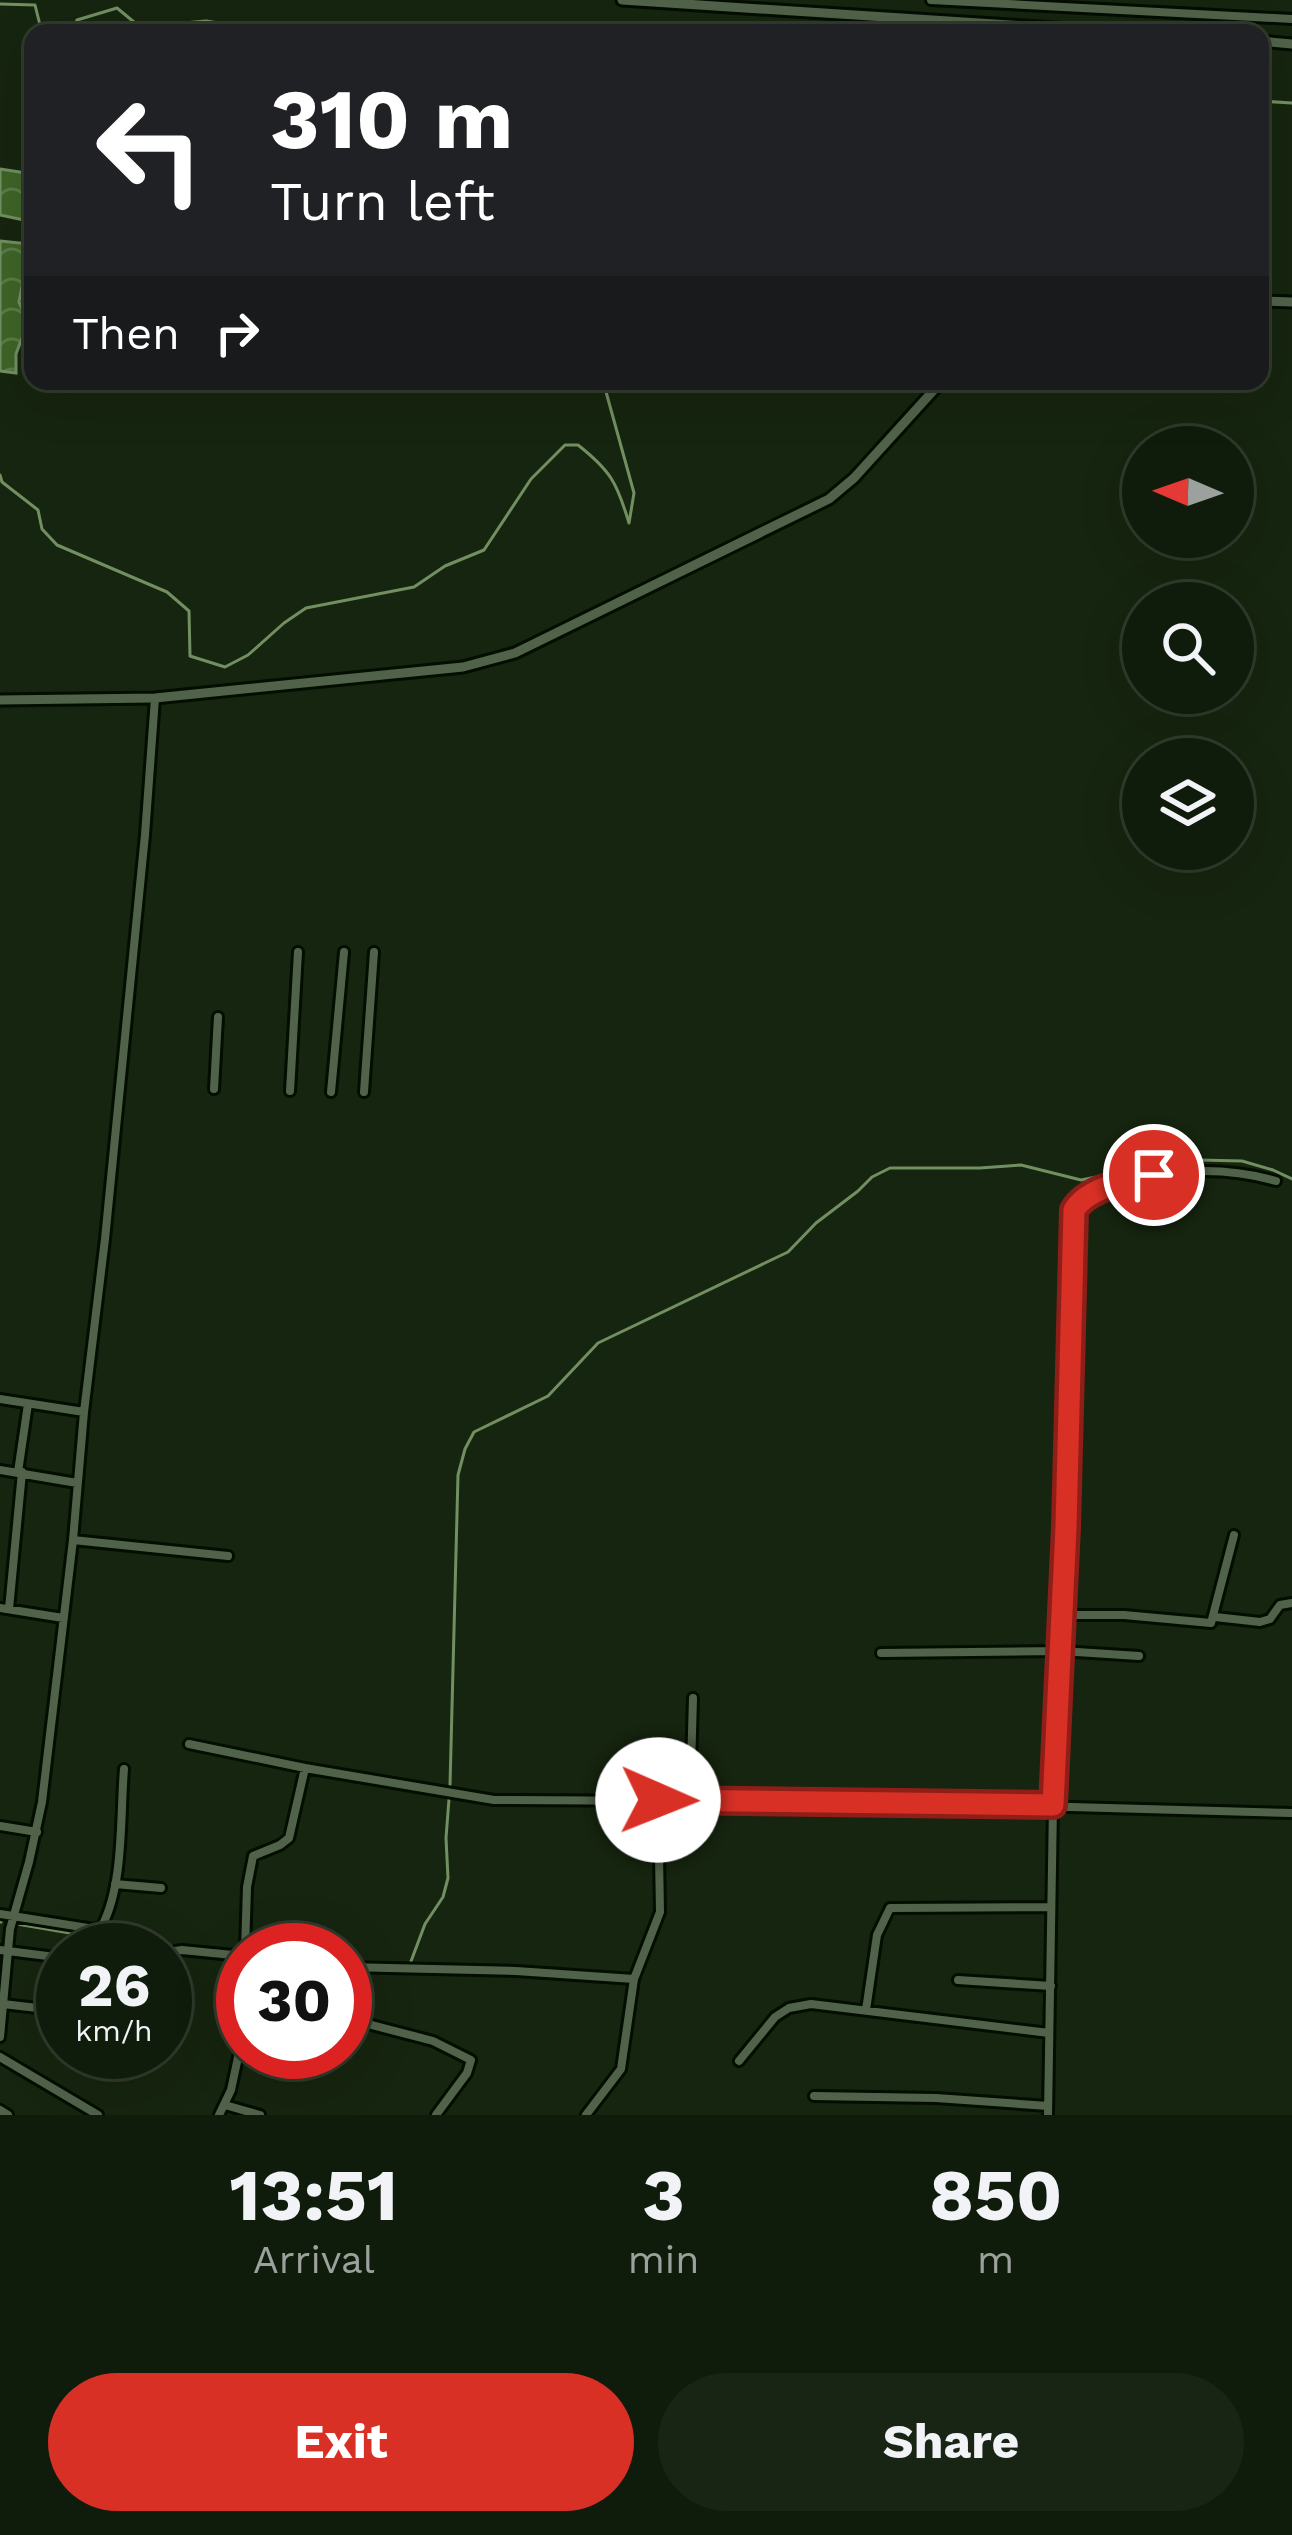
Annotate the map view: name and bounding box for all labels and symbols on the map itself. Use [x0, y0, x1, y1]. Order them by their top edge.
north arrow [1122, 426, 1254, 558]
pin [1103, 1124, 1205, 1226]
position arrow [595, 1737, 721, 1863]
speed limit sign: 30 [216, 1923, 372, 2079]

